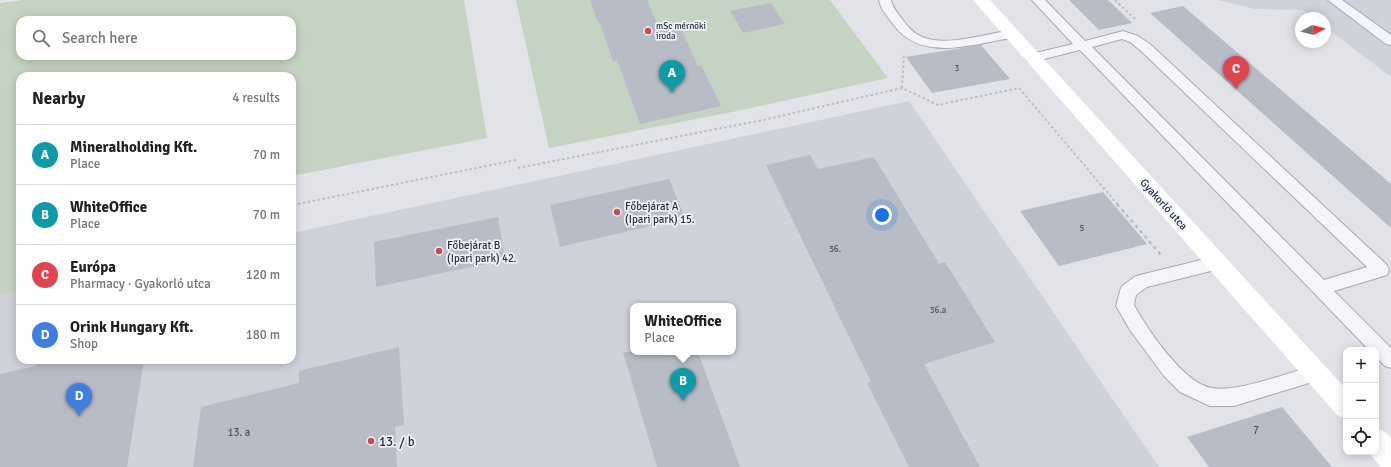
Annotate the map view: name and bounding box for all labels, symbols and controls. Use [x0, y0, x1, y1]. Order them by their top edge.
north arrow [1295, 12, 1331, 48]
search box [16, 16, 296, 60]
place label: mSc mérnöki iroda [656, 21, 706, 42]
marker: mSc mérnöki iroda [643, 26, 653, 36]
icon: search [30, 27, 52, 49]
text: Search here [62, 29, 138, 47]
pin: C [1223, 56, 1249, 89]
pin: A [659, 60, 685, 93]
house number: 3 [955, 63, 960, 74]
text: Nearby [32, 88, 85, 109]
text: 4 results [232, 90, 280, 106]
text: Mineralholding Kft. [70, 138, 197, 156]
text: A [41, 147, 49, 163]
text: 70 m [253, 147, 280, 163]
text: Place [70, 156, 100, 172]
street label: Gyakorló utca [1137, 176, 1190, 233]
text: WhiteOffice [70, 198, 147, 216]
place label: Főbejárat A (Ipari park) 15. [625, 200, 695, 226]
your location [872, 205, 892, 225]
text: B [41, 207, 49, 223]
text: 70 m [253, 207, 280, 223]
marker: Főbejárat A (Ipari park) 15. [612, 207, 622, 217]
text: Place [70, 216, 100, 232]
house number: 5 [1080, 223, 1085, 234]
place label: Főbejárat B (Ipari park) 42. [447, 239, 517, 265]
house number: 36. [829, 244, 841, 255]
marker: Főbejárat B (Ipari park) 42. [434, 246, 444, 256]
text: Európa [70, 258, 116, 276]
text: C [41, 267, 49, 283]
text: 120 m [246, 267, 280, 283]
text: Pharmacy · Gyakorló utca [70, 276, 211, 292]
popup [630, 303, 736, 355]
house number: 36.a [930, 305, 947, 316]
text: WhiteOffice [644, 312, 722, 330]
text: Orink Hungary Kft. [70, 318, 194, 336]
text: D [41, 327, 49, 343]
text: 180 m [246, 327, 280, 343]
text: Place [644, 330, 675, 346]
text: Shop [70, 336, 98, 352]
map controls [1343, 347, 1379, 455]
button: + [1343, 347, 1379, 383]
pin: B [670, 368, 696, 401]
pin: D [66, 383, 92, 416]
button: − [1343, 383, 1379, 419]
button: locate [1343, 419, 1379, 455]
house number: 7 [1253, 424, 1259, 437]
house number: 13. a [228, 426, 251, 439]
place label: 13. / b [379, 434, 415, 450]
marker: 13. / b [366, 436, 376, 446]

